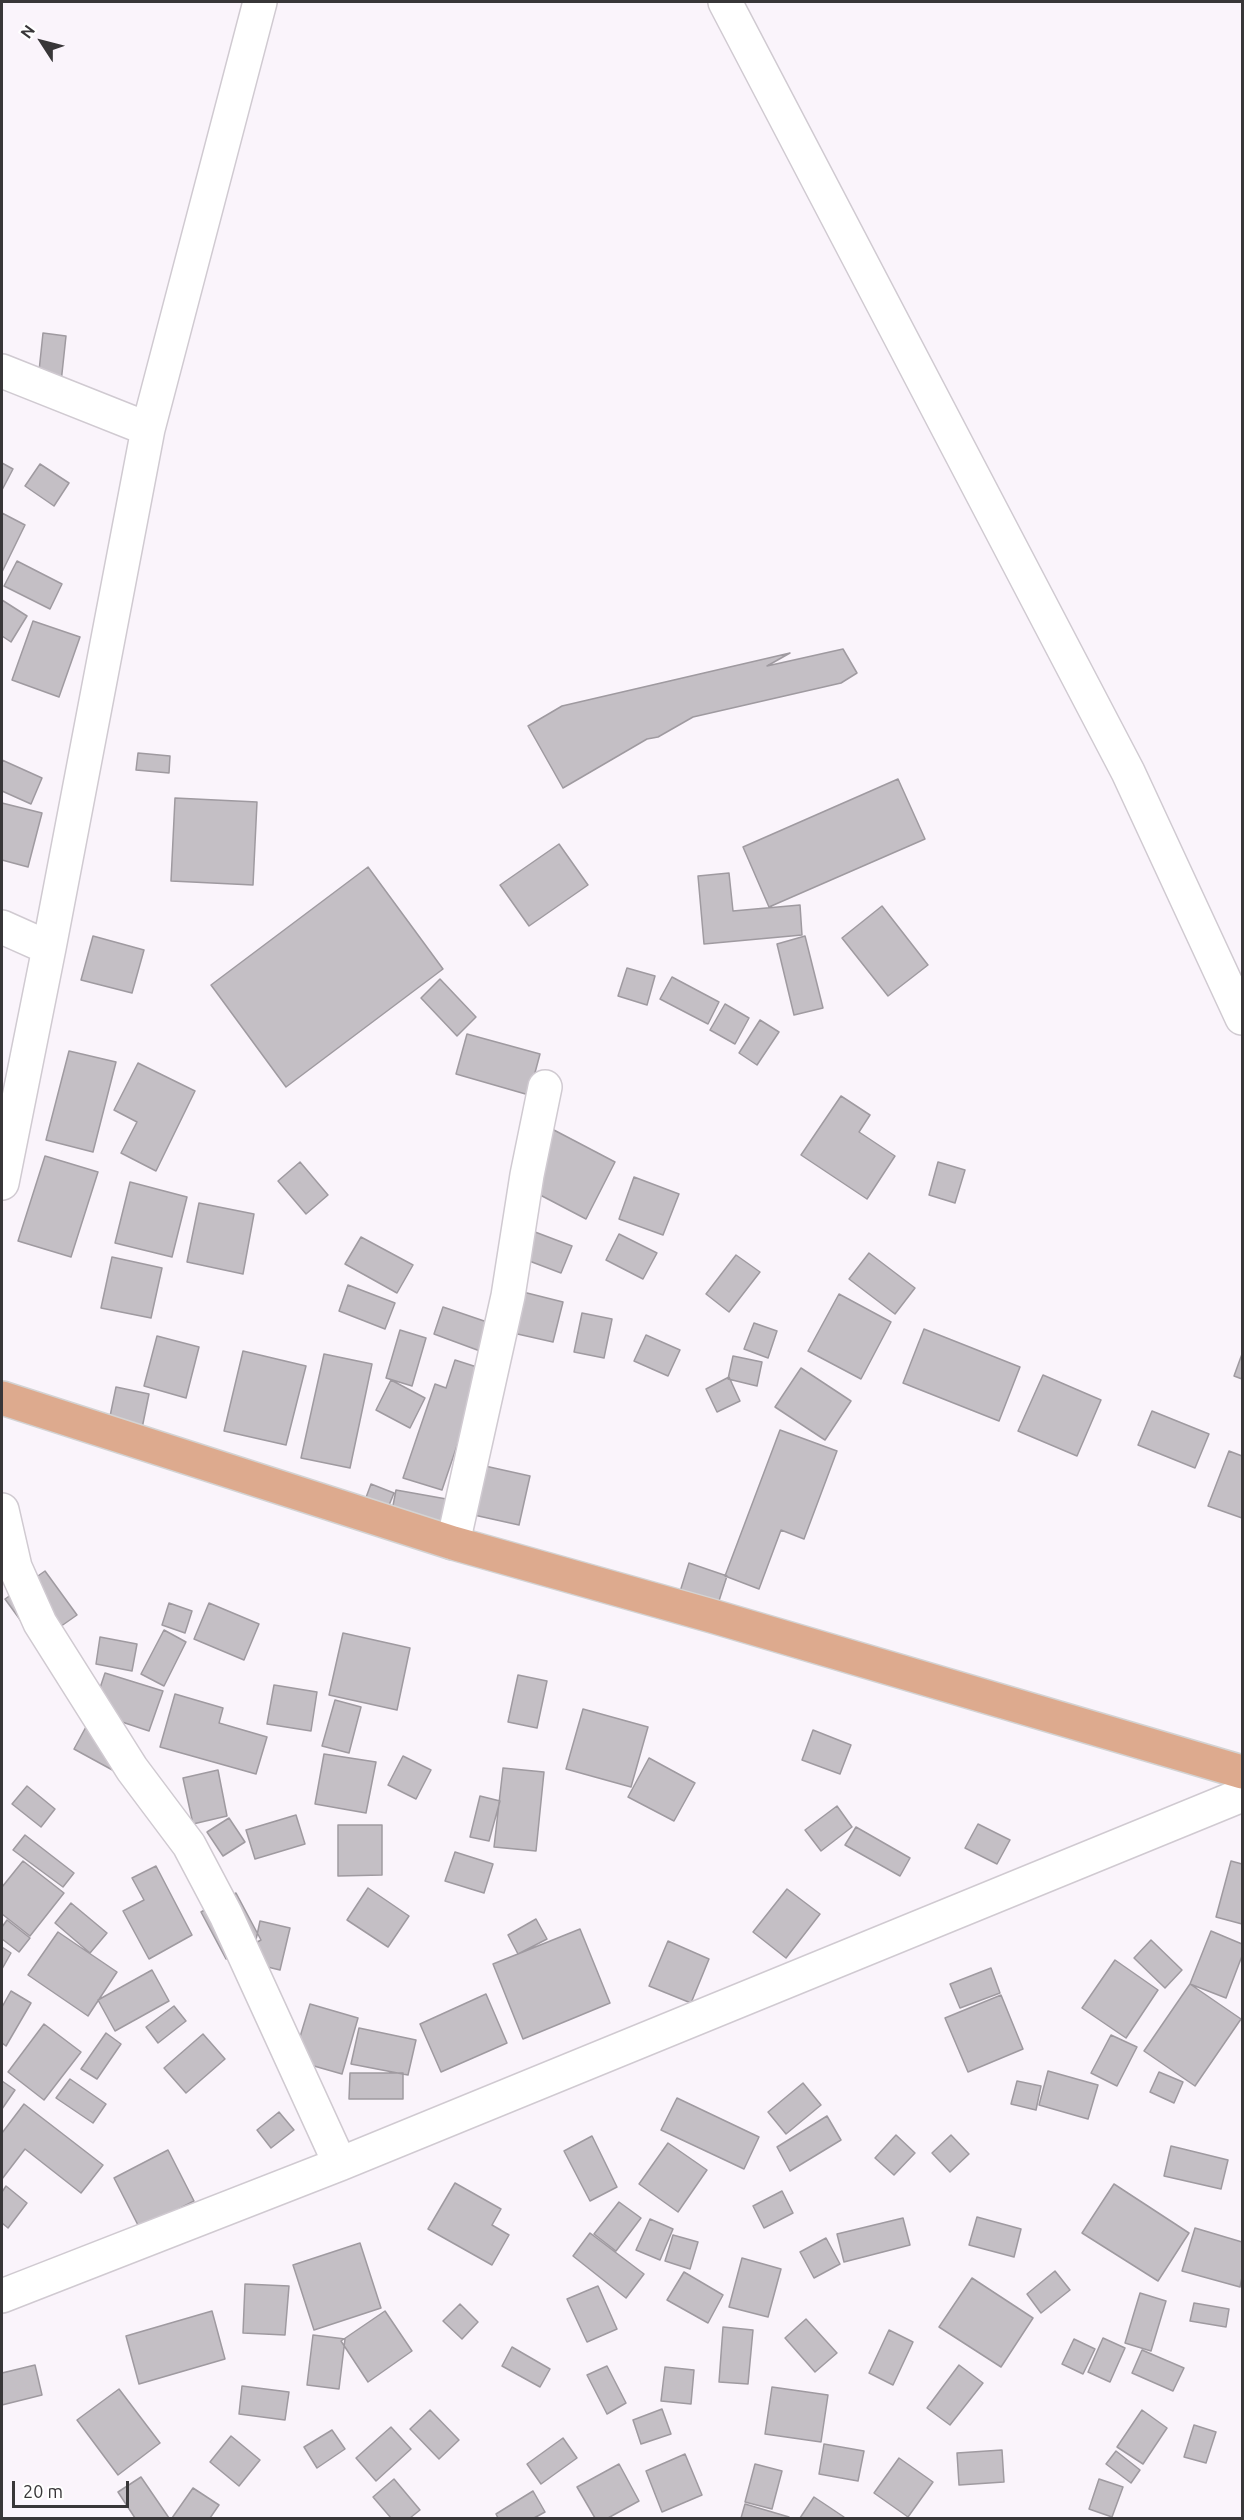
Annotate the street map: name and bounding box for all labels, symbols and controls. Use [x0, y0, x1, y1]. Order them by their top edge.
north arrow [12, 12, 72, 72]
text: N [17, 21, 38, 42]
scale bar [15, 2469, 132, 2507]
text: 20 m [23, 2481, 63, 2501]

